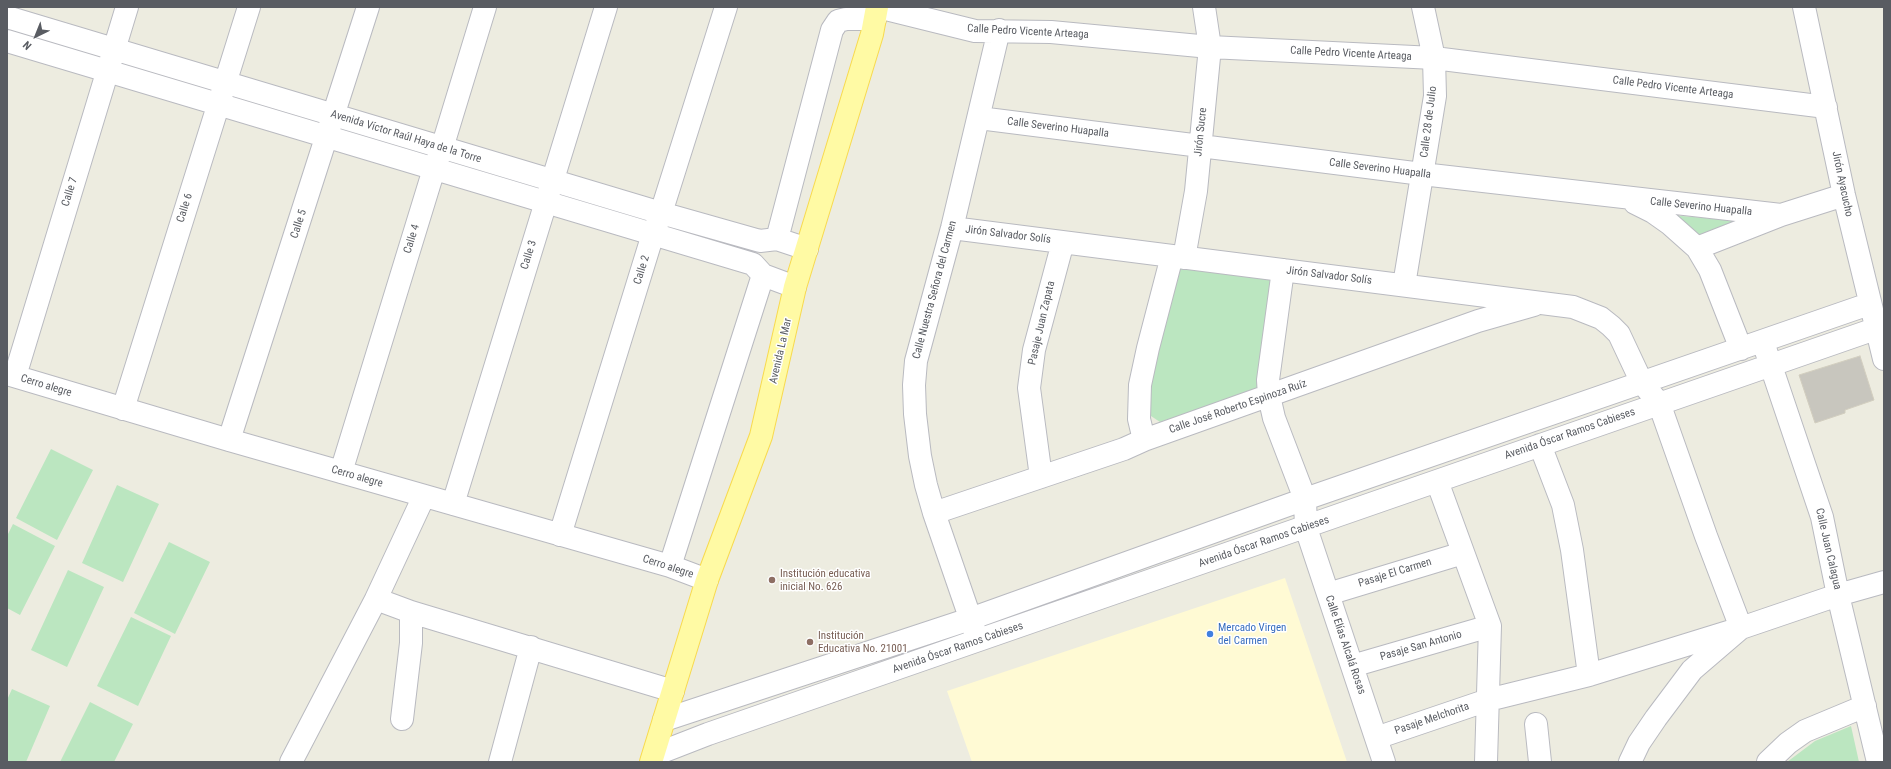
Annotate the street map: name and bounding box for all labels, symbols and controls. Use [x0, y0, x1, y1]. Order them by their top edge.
north arrow [16, 16, 56, 56]
street label: Calle Pedro Vicente Arteaga [967, 22, 1089, 42]
text: N [21, 38, 34, 52]
street label: Calle Pedro Vicente Arteaga [1290, 44, 1412, 64]
street label: Calle Pedro Vicente Arteaga [1612, 74, 1734, 102]
street label: Calle 28 de Julio [1418, 85, 1440, 159]
street label: Jirón Sucre [1192, 107, 1210, 157]
street label: Avenida Víctor Raúl Haya de la Torre [329, 108, 483, 166]
street label: Calle Severino Huapalla [1006, 115, 1110, 141]
street label: Jirón Ayacucho [1829, 150, 1855, 218]
street label: Calle Severino Huapalla [1328, 156, 1432, 182]
street label: Calle 7 [59, 176, 81, 208]
street label: Calle 6 [174, 192, 196, 224]
street label: Calle Severino Huapalla [1649, 195, 1753, 219]
street label: Calle 5 [288, 208, 310, 240]
street label: Calle Nuestra Señora del Carmen [910, 219, 960, 361]
street label: Calle 4 [401, 223, 423, 255]
street label: Jirón Salvador Solís [964, 223, 1052, 247]
street label: Calle 3 [518, 239, 540, 271]
street label: Calle 2 [631, 254, 653, 286]
street label: Jirón Salvador Solís [1285, 264, 1373, 288]
street label: Pasaje Juan Zapata [1026, 280, 1058, 366]
street label: Avenida La Mar [767, 317, 795, 385]
street label: Cerro alegre [19, 372, 73, 400]
street label: Calle José Roberto Espinoza Ruíz [1167, 377, 1309, 437]
street label: Avenida Óscar Ramos Cabieses [1503, 405, 1637, 463]
street label: Cerro alegre [330, 463, 384, 491]
street label: Calle Juan Calagua [1812, 507, 1844, 591]
street label: Avenida Óscar Ramos Cabieses [1197, 513, 1331, 571]
street label: Cerro alegre [641, 553, 695, 581]
street label: Pasaje El Carmen [1357, 556, 1433, 590]
place label: Institución educativa inicial No. 626 [780, 567, 870, 593]
marker: Institución educativa inicial No. 626 [767, 575, 777, 585]
street label: Calle Elías Alcalá Rosas [1322, 594, 1368, 696]
street label: Avenida Óscar Ramos Cabieses [891, 619, 1025, 677]
place label: Mercado Virgen del Carmen [1218, 621, 1286, 647]
street label: Pasaje San Antonio [1379, 628, 1463, 664]
place label: Institución Educativa No. 21001 [818, 629, 908, 655]
marker: Mercado Virgen del Carmen [1205, 629, 1215, 639]
marker: Institución Educativa No. 21001 [805, 637, 815, 647]
street label: Pasaje Melchorita [1393, 700, 1471, 738]

